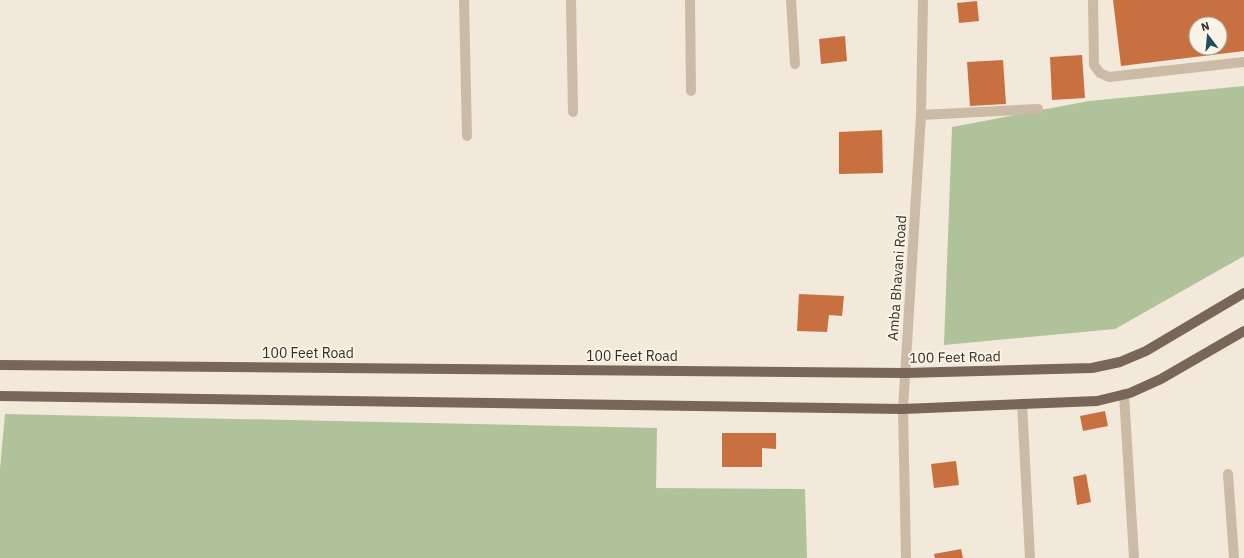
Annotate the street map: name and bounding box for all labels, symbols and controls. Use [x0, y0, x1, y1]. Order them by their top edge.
north arrow [1188, 16, 1228, 56]
text: N [1199, 19, 1211, 34]
street label: Amba Bhavani Road [884, 215, 910, 341]
street label: 100 Feet Road [262, 344, 354, 362]
street label: 100 Feet Road [586, 347, 678, 365]
street label: 100 Feet Road [909, 347, 1001, 367]

